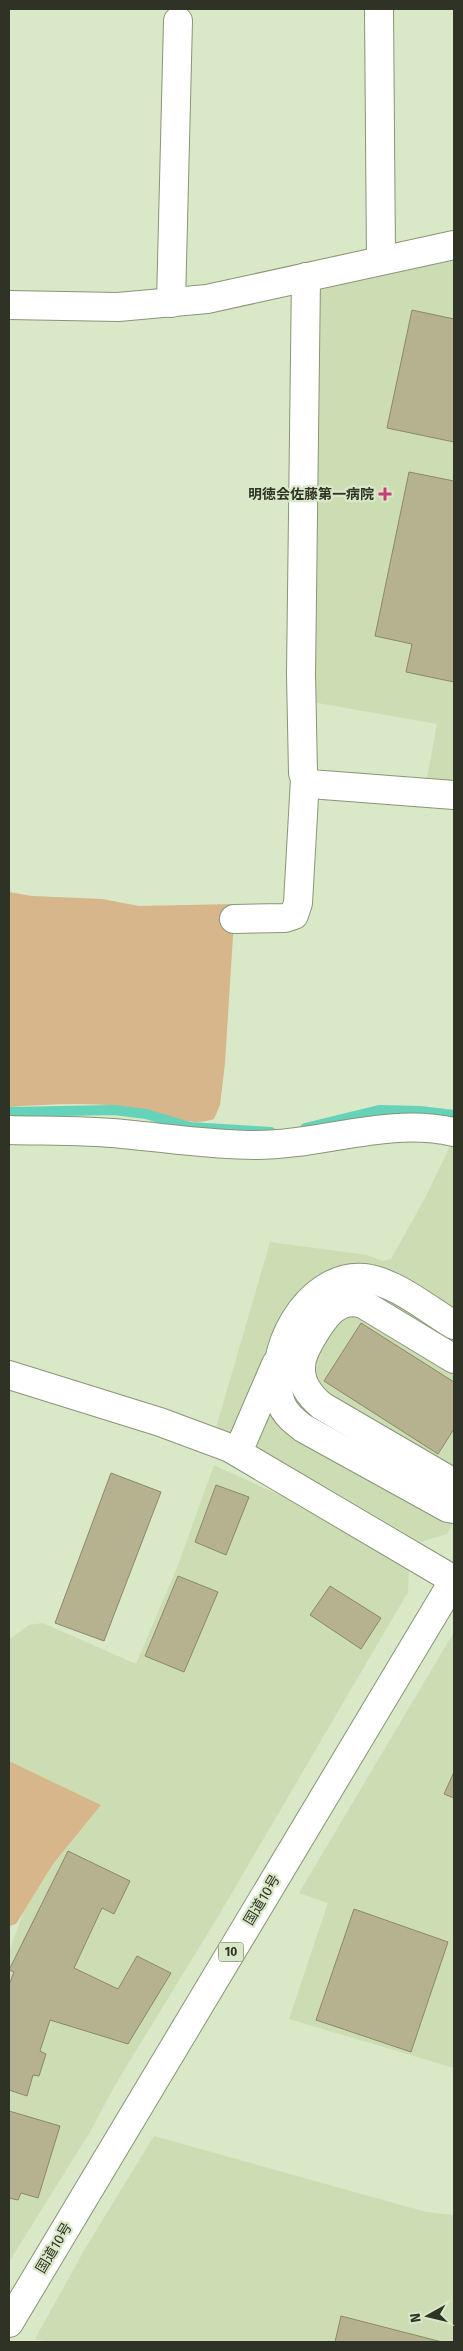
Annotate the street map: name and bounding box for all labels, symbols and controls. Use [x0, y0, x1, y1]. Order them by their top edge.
place label: 明徳会佐藤第一病院 [248, 486, 374, 503]
marker: 明徳会佐藤第一病院 [378, 487, 392, 501]
street label: 国道10号 [240, 1872, 284, 1928]
road number: 10 [218, 1942, 244, 1961]
street label: 国道10号 [32, 2220, 76, 2276]
north arrow [403, 2291, 453, 2341]
text: N [407, 2312, 425, 2324]

